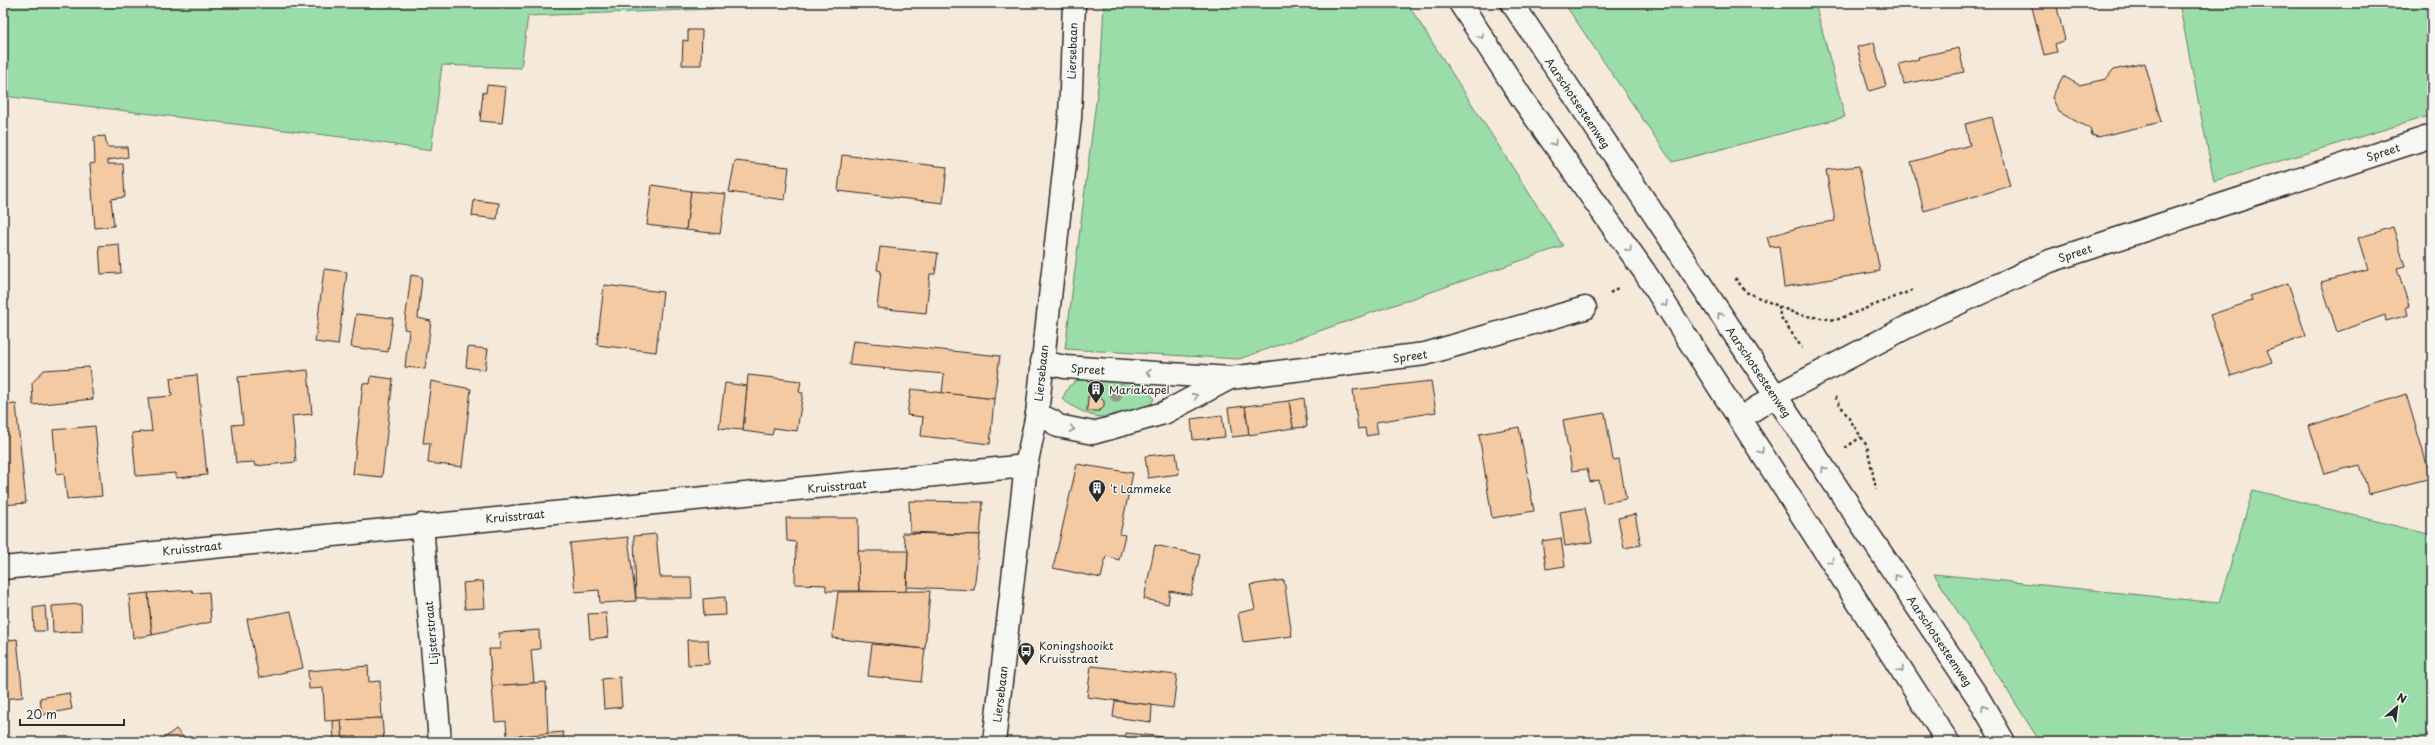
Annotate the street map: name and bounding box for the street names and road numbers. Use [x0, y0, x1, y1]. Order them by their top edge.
street label: Liersebaan [1063, 22, 1081, 80]
street label: Aarschotsesteenweg [1541, 54, 1615, 152]
street label: Spreet [2364, 138, 2402, 165]
street label: Spreet [2056, 239, 2094, 266]
street label: Aarschotsesteenweg [1722, 323, 1796, 421]
street label: Liersebaan [1030, 344, 1052, 402]
street label: Spreet [1392, 345, 1429, 367]
street label: Spreet [1070, 359, 1106, 379]
street label: Kruisstraat [807, 475, 868, 497]
street label: Kruisstraat [485, 505, 546, 527]
street label: Kruisstraat [161, 536, 223, 560]
street label: Aarschotsesteenweg [1903, 592, 1977, 690]
street label: Lijsterstraat [420, 600, 442, 666]
street label: Liersebaan [988, 665, 1012, 723]

